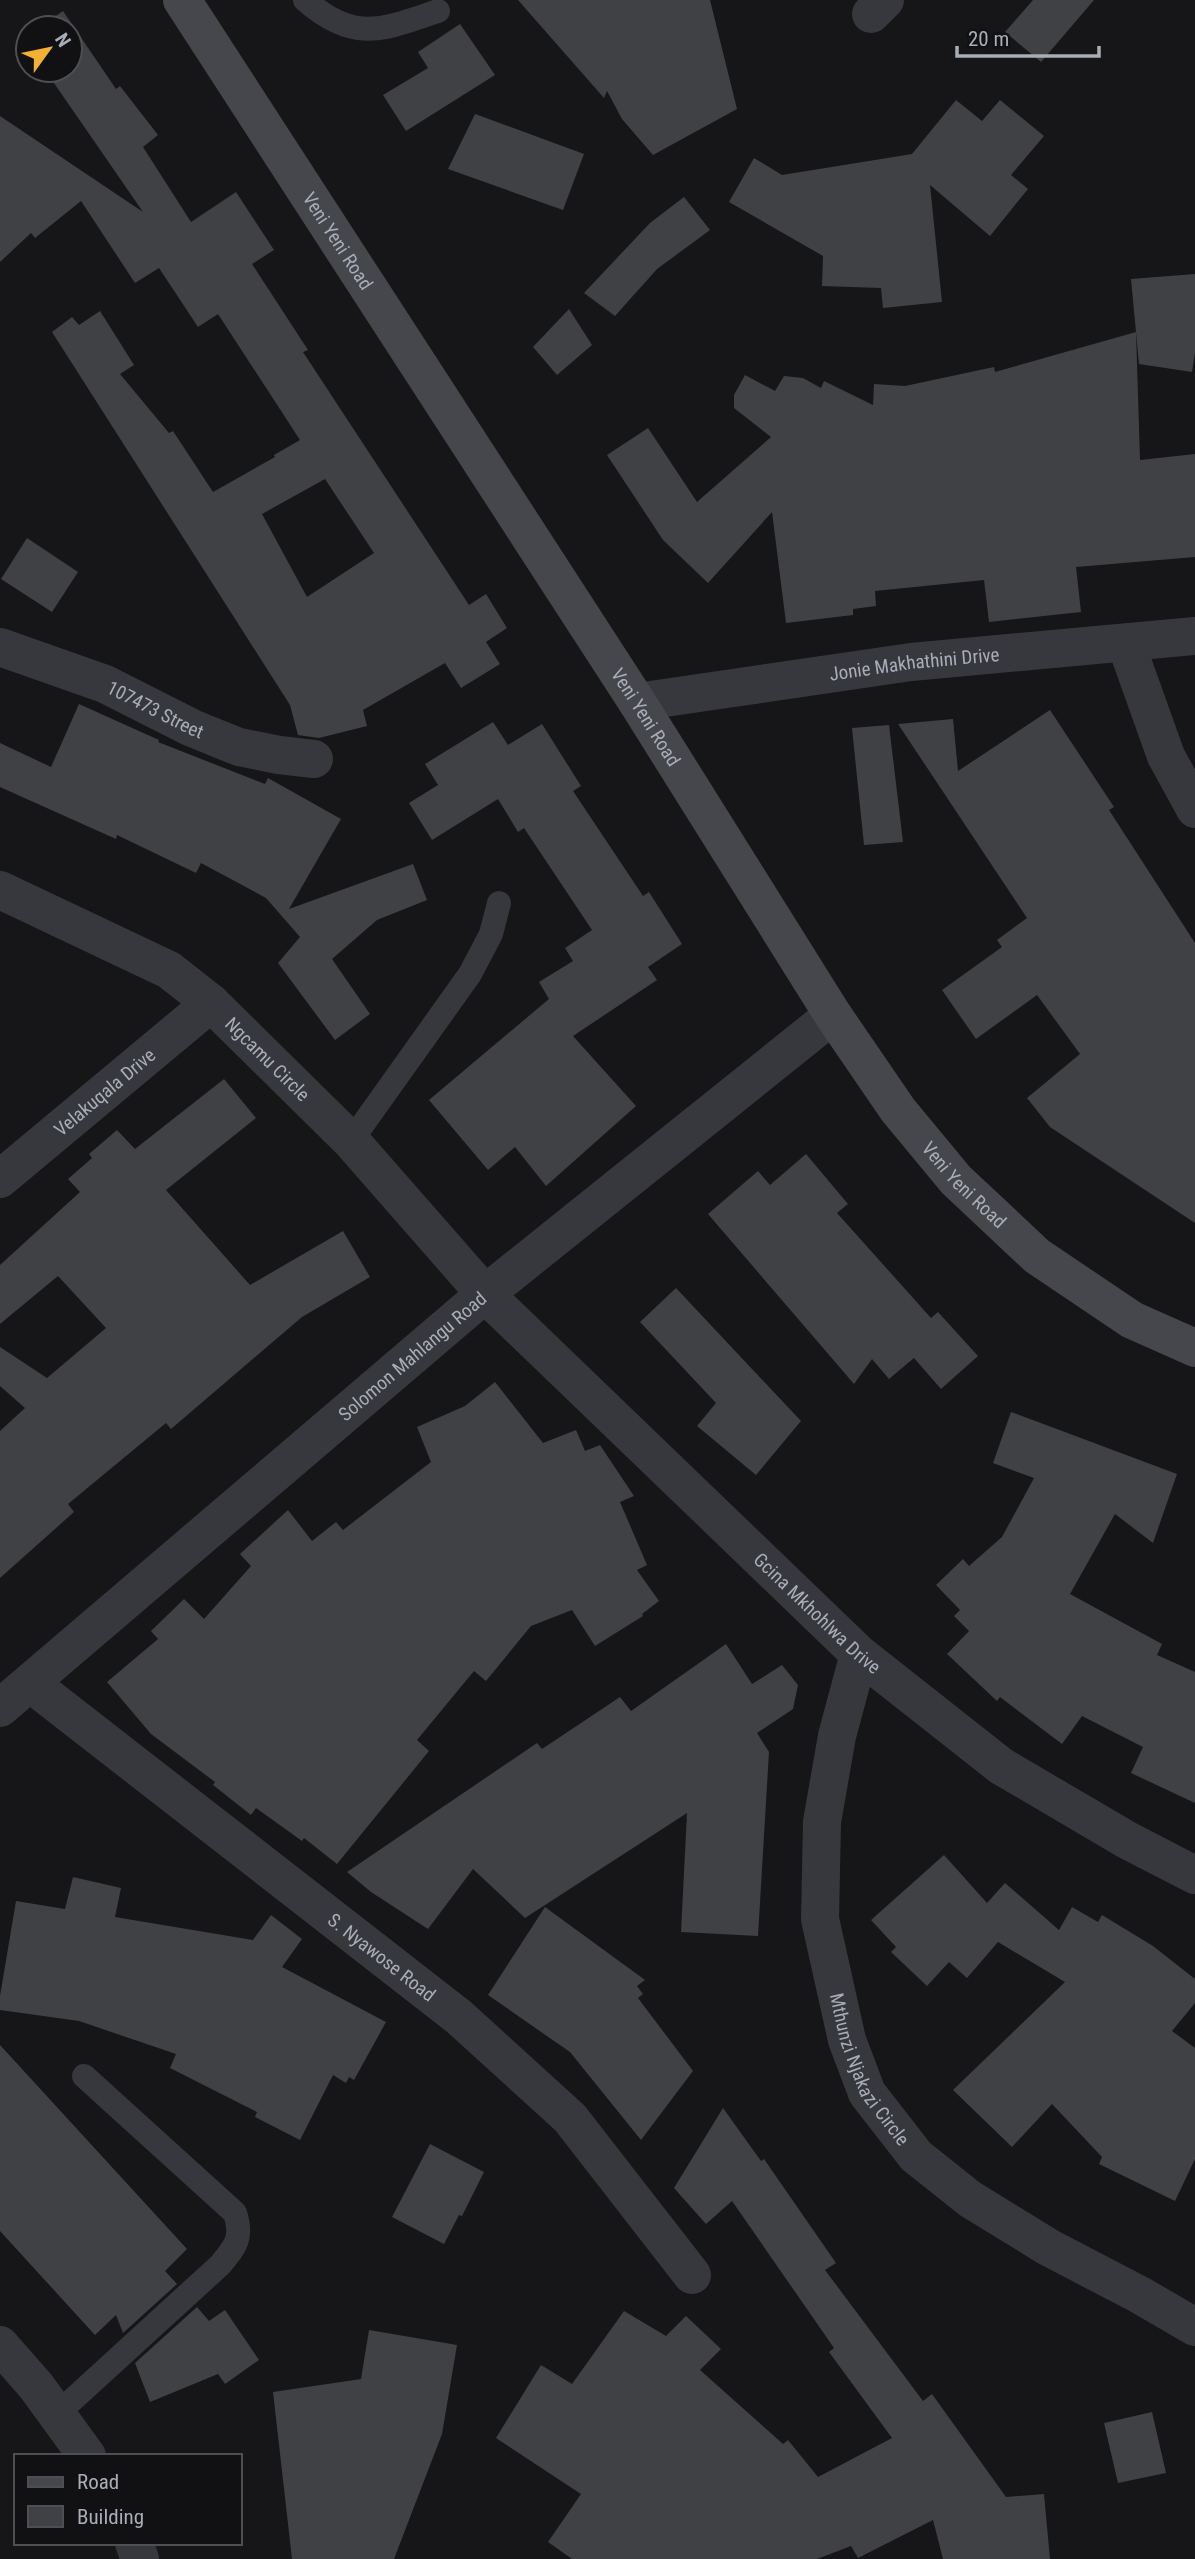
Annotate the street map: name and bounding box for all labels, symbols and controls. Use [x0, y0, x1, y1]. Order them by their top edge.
north arrow [14, 14, 84, 84]
scale bar [957, 14, 1099, 58]
text: 20 m [968, 27, 1009, 51]
text: N [50, 29, 76, 51]
street label: Veni Yeni Road [298, 188, 378, 294]
street label: Jonie Makhathini Drive [828, 642, 1000, 685]
street label: Veni Yeni Road [607, 664, 686, 770]
street label: 107473 Street [103, 676, 207, 743]
street label: Ngcamu Circle [221, 1012, 315, 1106]
street label: Velakuqala Drive [49, 1043, 160, 1141]
street label: Veni Yeni Road [917, 1137, 1011, 1233]
street label: Solomon Mahlangu Road [334, 1287, 491, 1426]
street label: Gcina Mkhohlwa Drive [749, 1548, 886, 1678]
street label: S. Nyawose Road [324, 1908, 440, 2006]
street label: Mthunzi Njakazi Circle [825, 1991, 915, 2150]
legend [14, 2454, 242, 2545]
text: Road [77, 2470, 119, 2494]
text: Building [77, 2505, 144, 2529]

